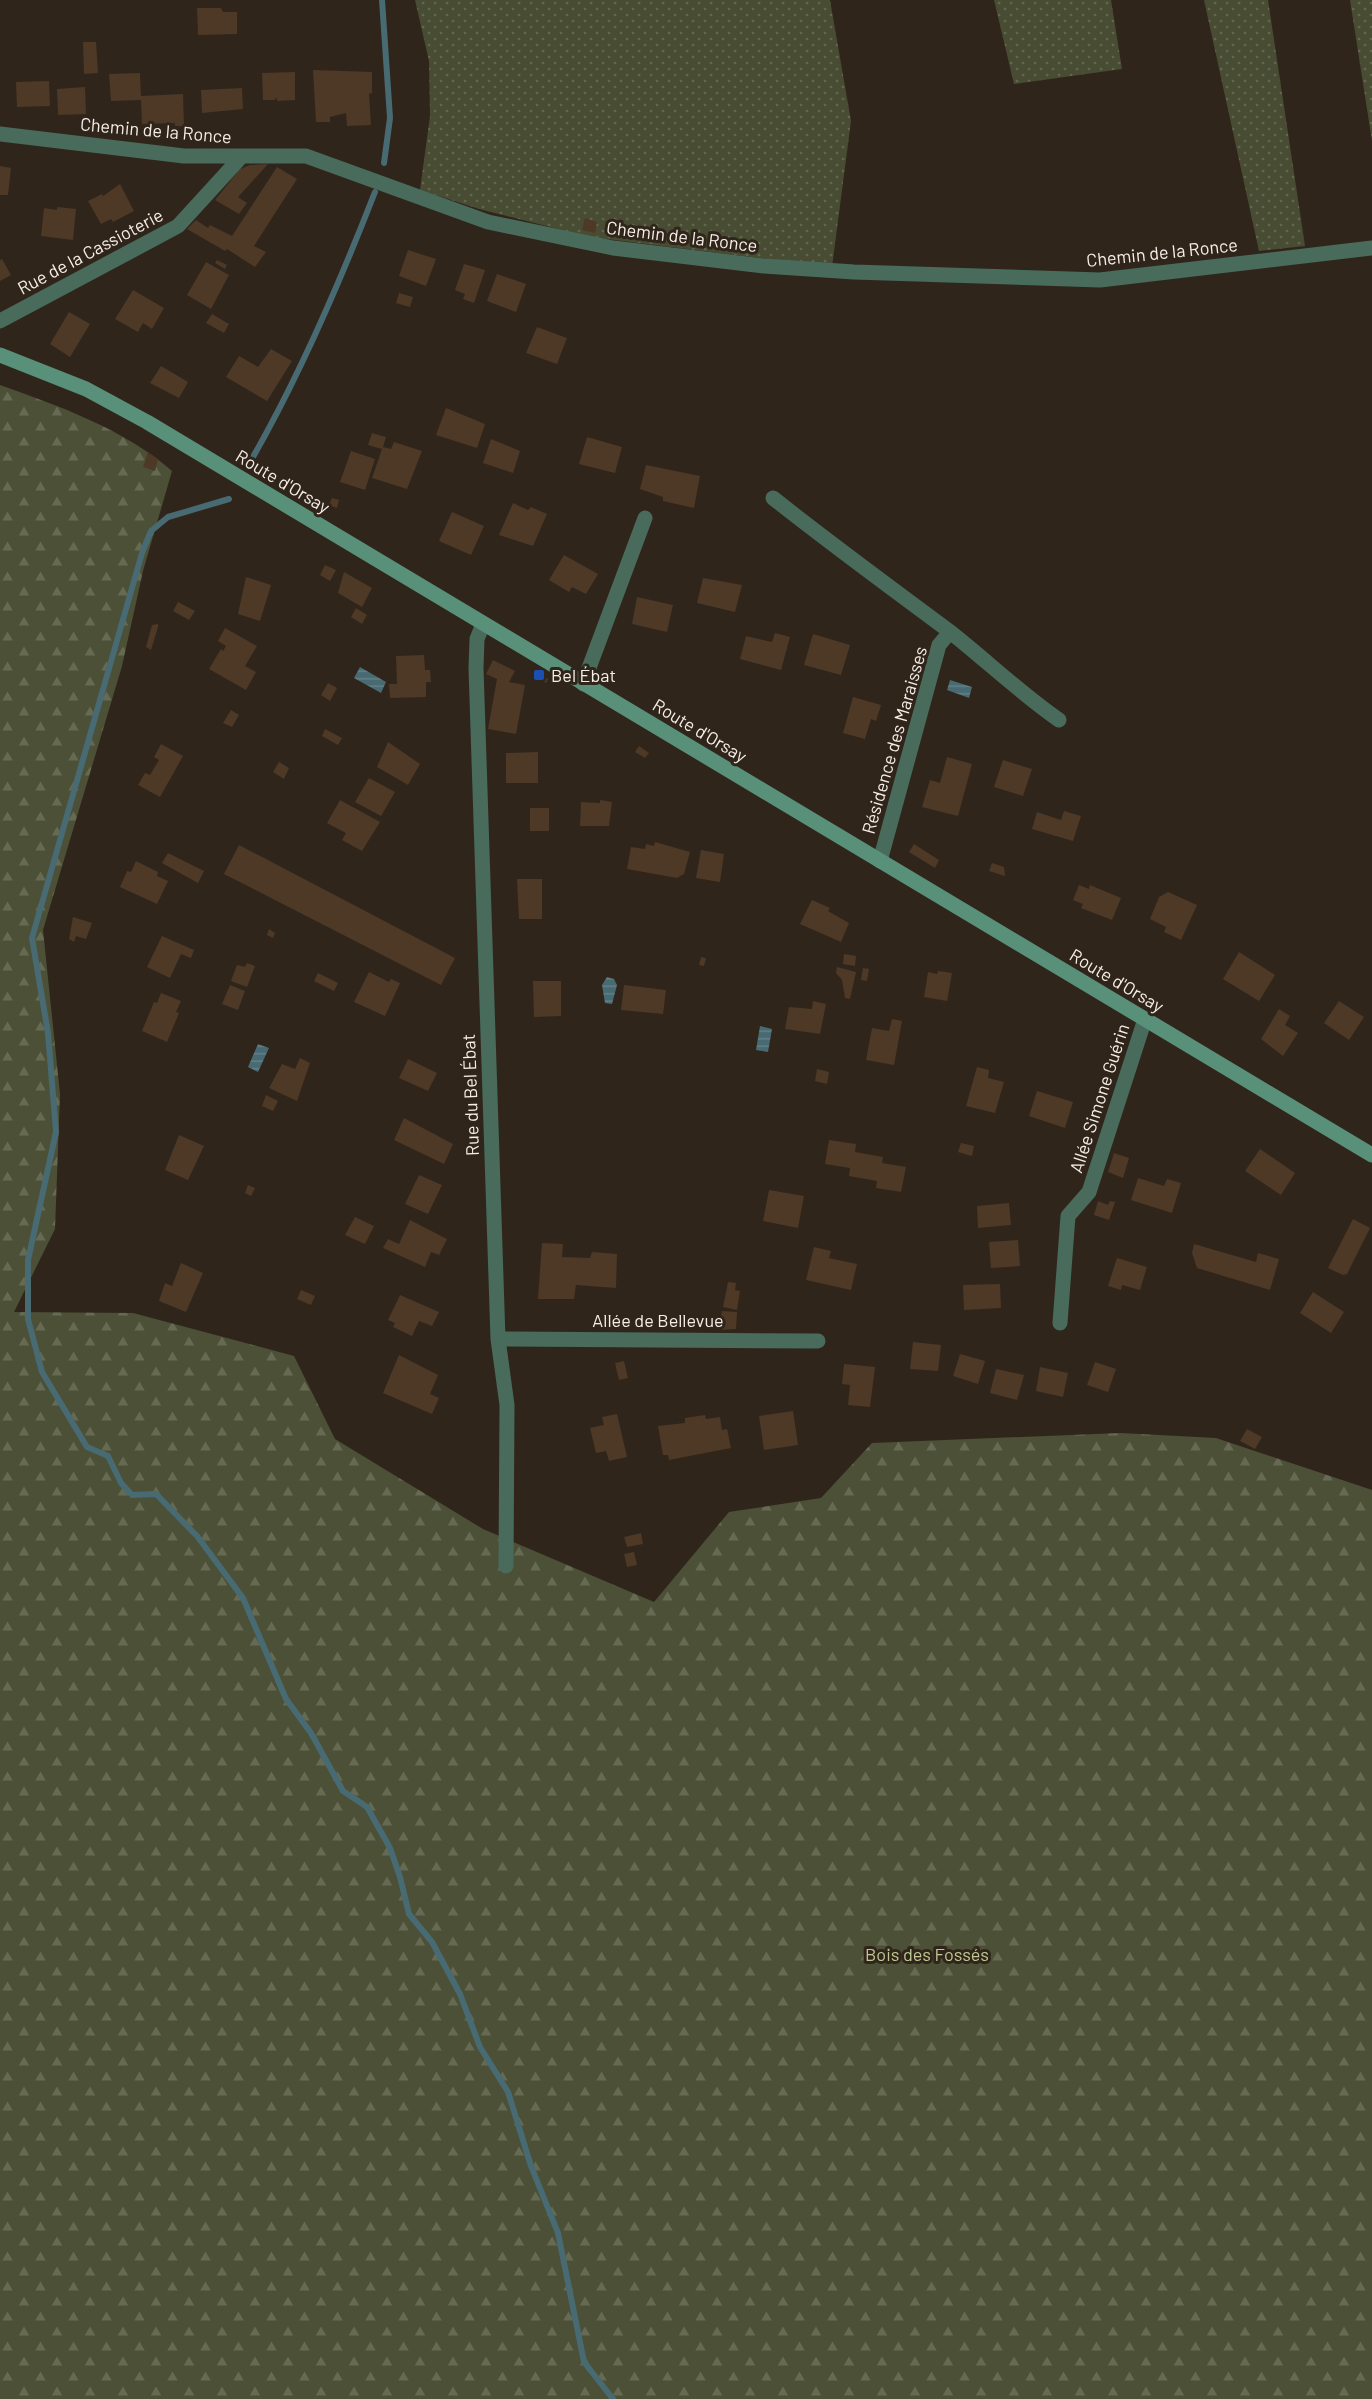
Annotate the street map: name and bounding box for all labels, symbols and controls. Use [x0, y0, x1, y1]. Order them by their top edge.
street label: Chemin de la Ronce [79, 112, 233, 148]
street label: Rue de la Cassioterie [13, 203, 167, 299]
street label: Chemin de la Ronce [605, 216, 759, 256]
street label: Chemin de la Ronce [1085, 233, 1239, 271]
street label: Route d'Orsay [232, 444, 334, 518]
street label: Résidence des Maraisses [857, 644, 931, 836]
place label: Bel Ébat [551, 664, 616, 686]
marker: Bel Ébat [532, 668, 546, 682]
street label: Route d'Orsay [649, 693, 751, 767]
street label: Route d'Orsay [1066, 943, 1168, 1017]
street label: Allée Simone Guérin [1065, 1021, 1133, 1175]
street label: Rue du Bel Ébat [457, 1034, 483, 1156]
street label: Allée de Bellevue [592, 1309, 724, 1331]
park label: Bois des Fossés [865, 1943, 989, 1965]

